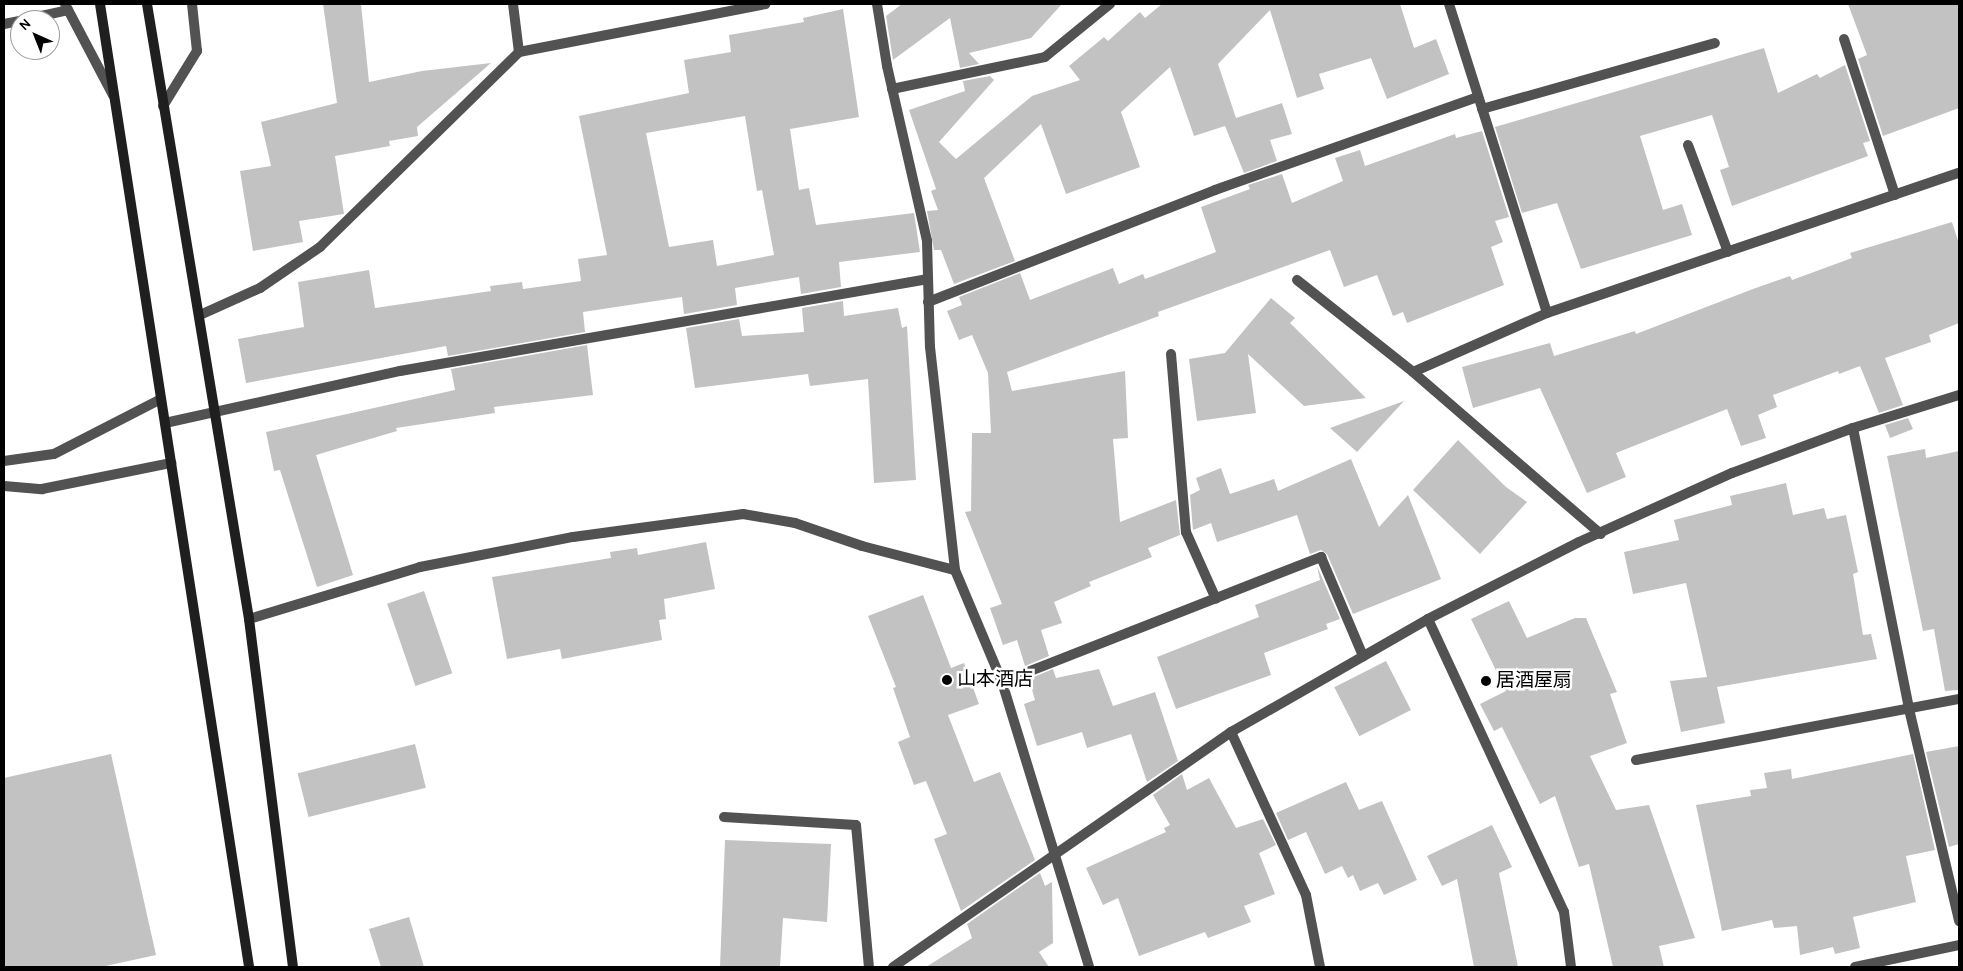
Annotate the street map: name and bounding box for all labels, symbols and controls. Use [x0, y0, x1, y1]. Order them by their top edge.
north arrow [10, 10, 60, 60]
text: N [15, 15, 34, 34]
place label: 山本酒店 [957, 669, 1033, 691]
place label: 居酒屋扇 [1496, 670, 1572, 692]
marker: 山本酒店 [941, 674, 953, 686]
marker: 居酒屋扇 [1480, 675, 1492, 687]

